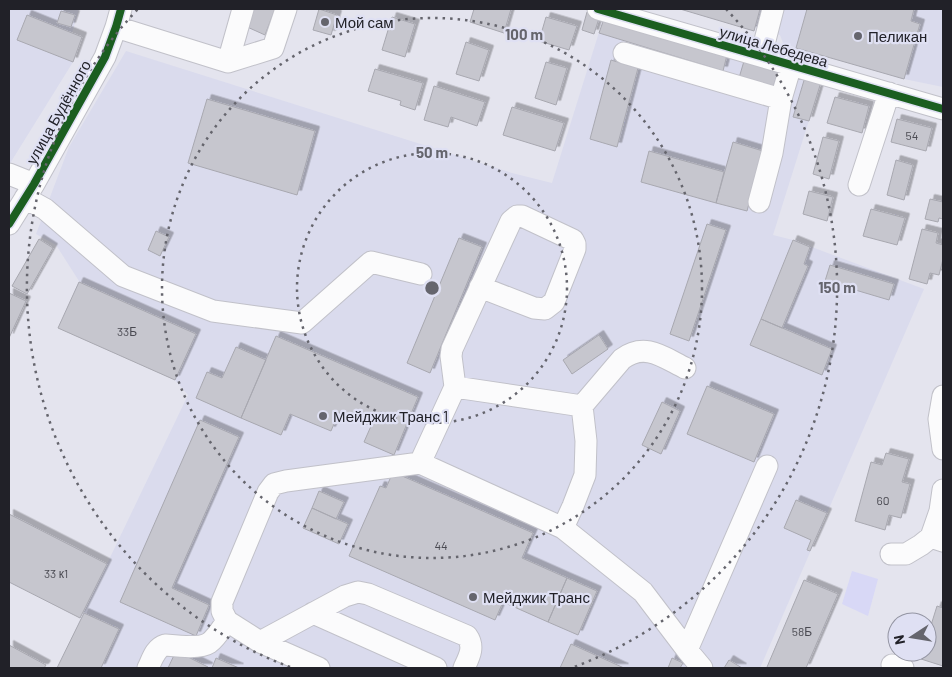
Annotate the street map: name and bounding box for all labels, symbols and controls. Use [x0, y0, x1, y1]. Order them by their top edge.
place label: Мой сам [335, 13, 394, 31]
marker: Мой сам [319, 16, 331, 28]
street label: улица Лебедева [718, 22, 831, 70]
text: 100 m [505, 25, 543, 43]
place label: Пеликан [868, 27, 927, 45]
marker: Пеликан [852, 30, 864, 42]
street label: улица Будённого [22, 57, 94, 167]
house number: 54 [906, 128, 918, 142]
text: 50 m [416, 143, 448, 161]
text: 150 m [818, 278, 856, 296]
centre of rings [423, 279, 441, 297]
house number: 33Б [117, 324, 137, 338]
place label: Мейджик Транс 1 [333, 407, 448, 425]
marker: Мейджик Транс 1 [317, 410, 329, 422]
house number: 60 [877, 493, 889, 507]
house number: 44 [434, 538, 448, 552]
house number: 33 к1 [44, 566, 68, 580]
place label: Мейджик Транс [483, 588, 590, 606]
marker: Мейджик Транс [467, 591, 479, 603]
north arrow [887, 612, 937, 662]
house number: 58Б [792, 624, 812, 638]
text: N [890, 633, 908, 646]

